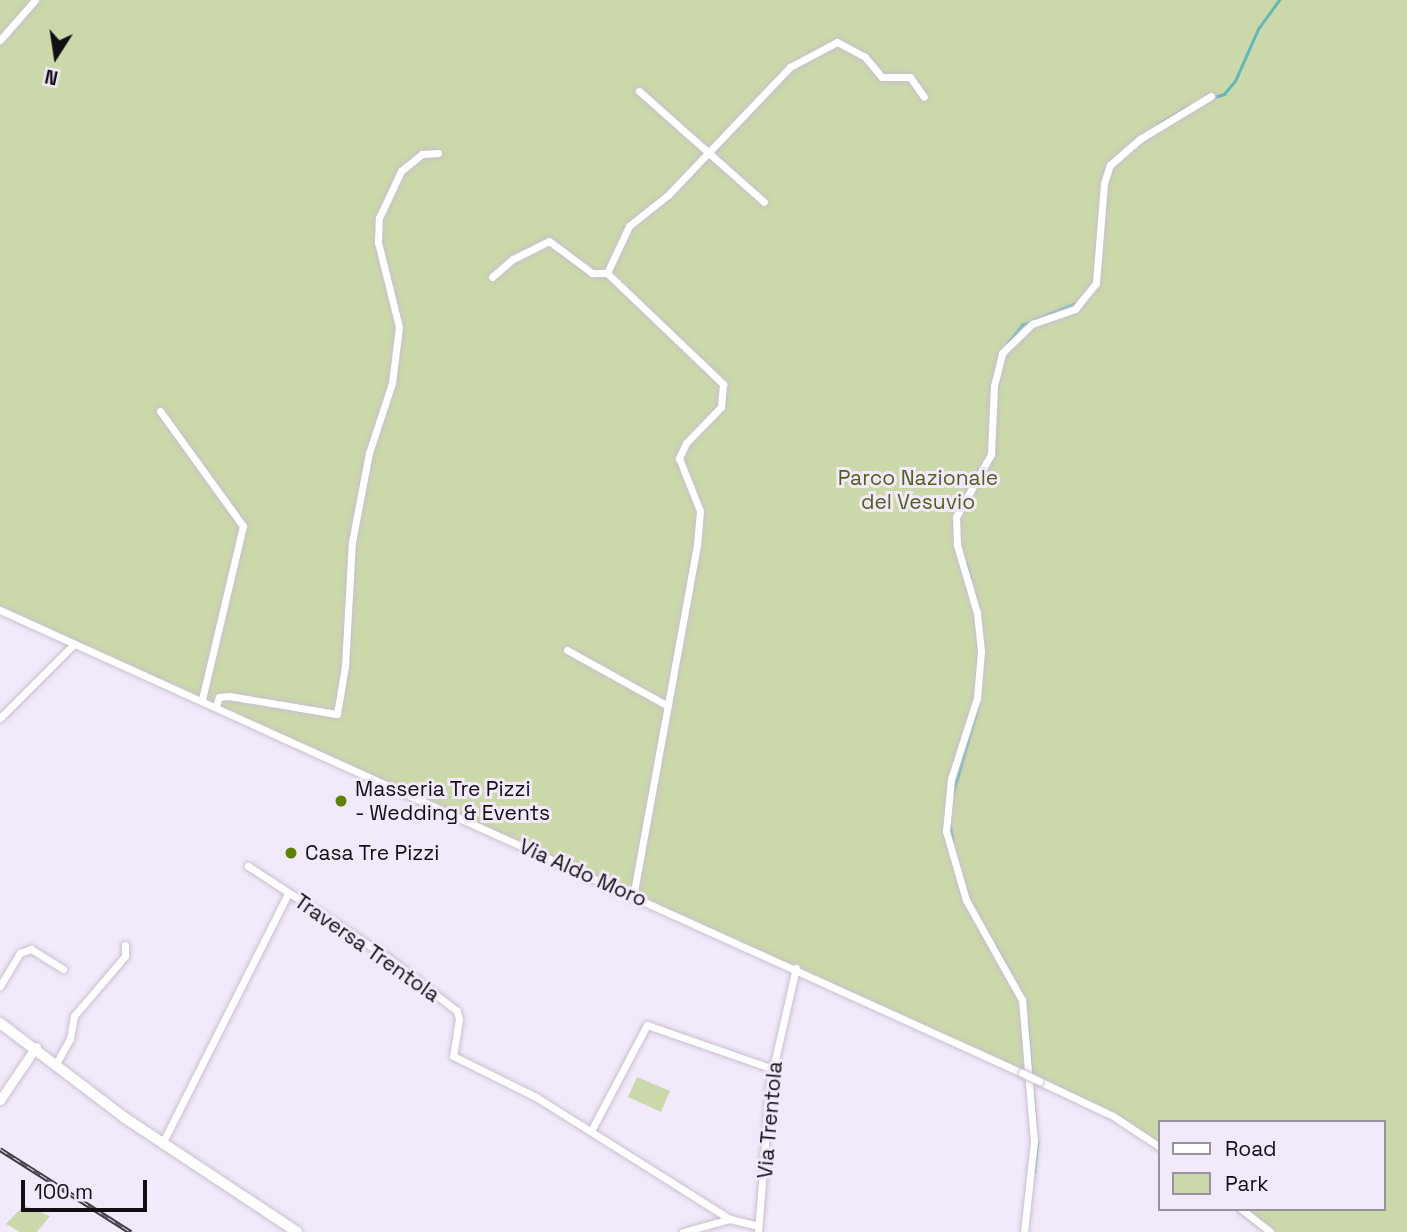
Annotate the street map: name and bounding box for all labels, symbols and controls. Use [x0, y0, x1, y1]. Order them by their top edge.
north arrow [21, 21, 91, 91]
text: N [43, 63, 60, 91]
park label: Parco Nazionale del Vesuvio [838, 465, 998, 515]
place label: Masseria Tre Pizzi - Wedding & Events [355, 776, 551, 826]
marker: Masseria Tre Pizzi - Wedding & Events [333, 793, 349, 809]
street label: Via Aldo Moro [515, 834, 651, 912]
place label: Casa Tre Pizzi [305, 840, 440, 866]
marker: Casa Tre Pizzi [283, 845, 299, 861]
street label: Traversa Trentola [289, 888, 445, 1008]
street label: Via Trentola [752, 1060, 788, 1180]
legend [1158, 1120, 1386, 1211]
text: Road [1225, 1135, 1277, 1162]
scale bar [24, 1166, 150, 1210]
text: Park [1225, 1170, 1269, 1197]
text: 100 m [34, 1178, 93, 1205]

